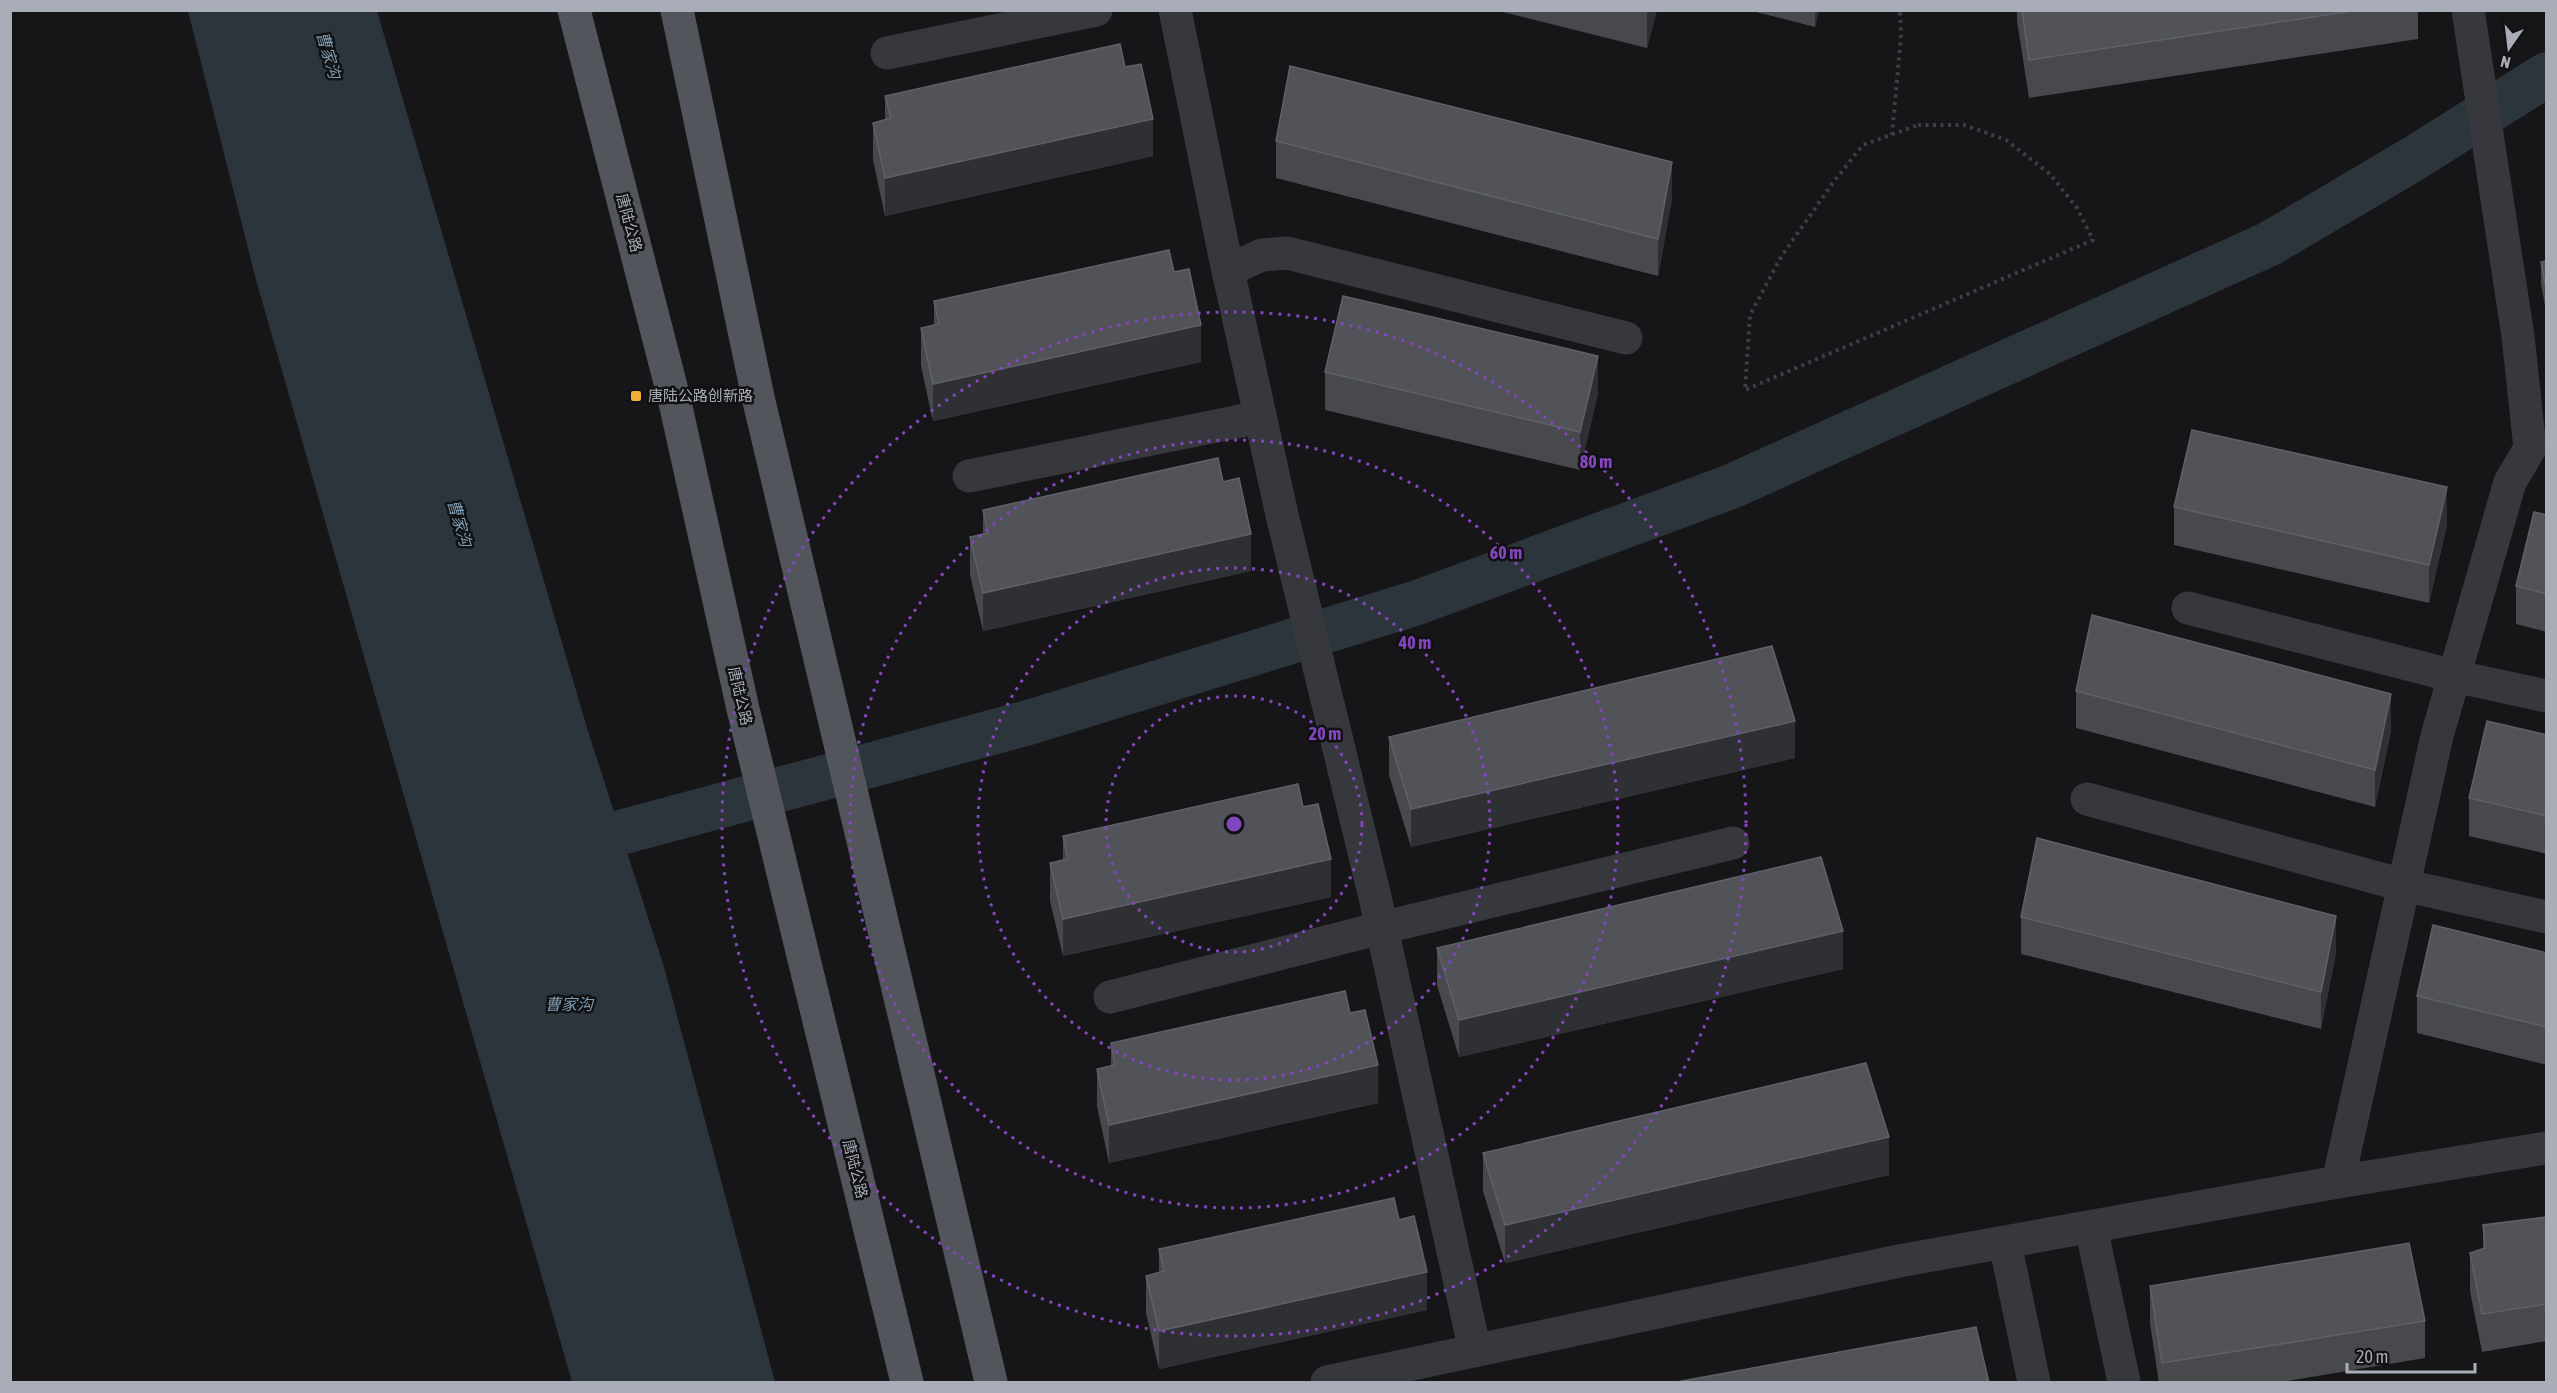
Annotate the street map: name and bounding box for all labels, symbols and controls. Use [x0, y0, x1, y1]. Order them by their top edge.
north arrow [2479, 18, 2539, 78]
water label: 曹家沟 [314, 29, 345, 82]
text: N [2499, 53, 2512, 72]
street label: 唐陆公路 [614, 192, 645, 254]
place label: 唐陆公路创新路 [648, 387, 753, 404]
marker: 唐陆公路创新路 [629, 389, 643, 403]
text: 80 m [1580, 451, 1612, 472]
water label: 曹家沟 [445, 497, 476, 550]
text: 60 m [1490, 542, 1522, 563]
text: 40 m [1398, 632, 1431, 653]
street label: 唐陆公路 [725, 665, 756, 727]
text: 20 m [1309, 723, 1341, 744]
centre of rings [1224, 814, 1244, 834]
water label: 曹家沟 [545, 995, 595, 1013]
street label: 唐陆公路 [840, 1138, 871, 1200]
scale bar [2347, 1336, 2474, 1374]
text: 20 m [2356, 1346, 2388, 1367]

